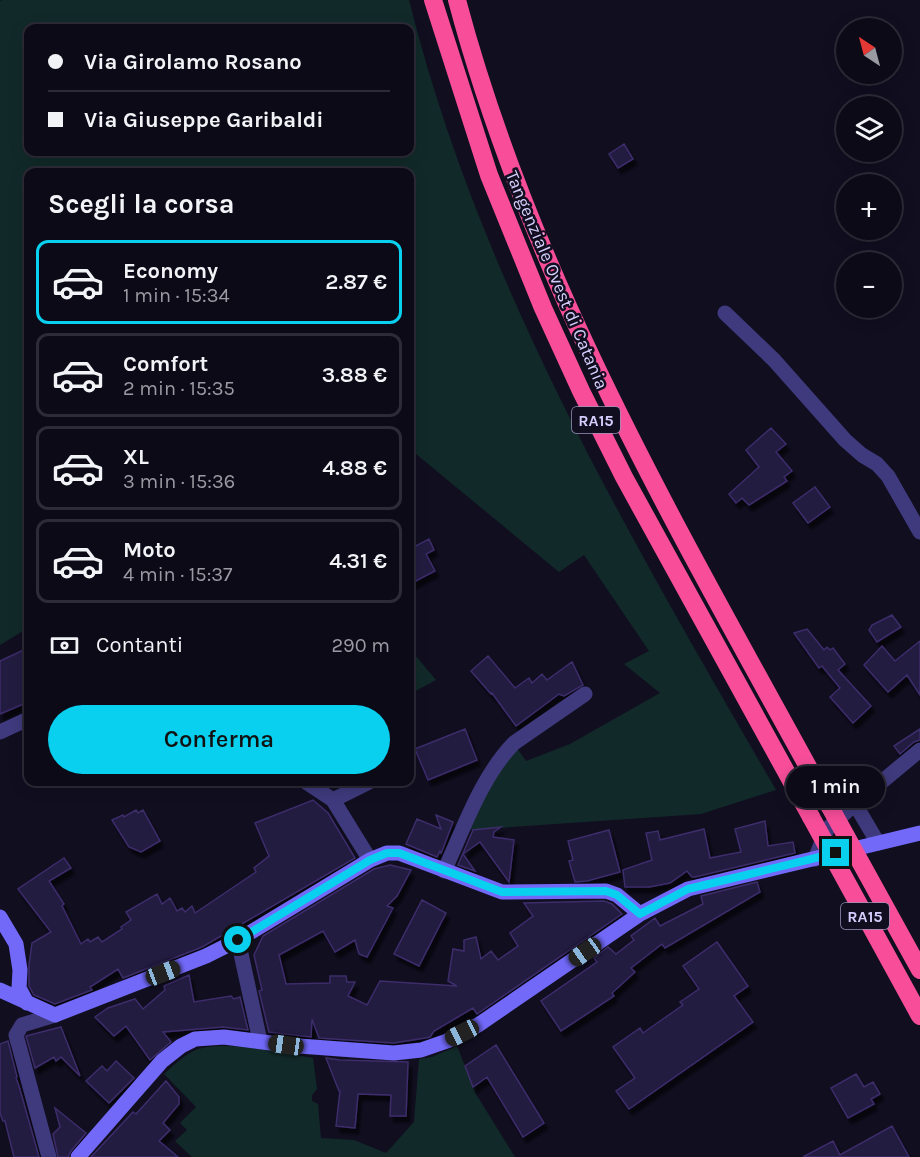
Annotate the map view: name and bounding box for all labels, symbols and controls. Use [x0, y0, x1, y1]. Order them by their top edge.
north arrow [836, 18, 902, 84]
map controls [836, 18, 902, 318]
text: Via Girolamo Rosano [84, 49, 302, 75]
button: layers [836, 96, 902, 162]
text: Via Giuseppe Garibaldi [84, 107, 324, 133]
street label: Tangenziale Ovest di Catania [501, 167, 613, 393]
button: + [836, 174, 902, 240]
text: Scegli la corsa [48, 188, 235, 220]
button: − [836, 252, 902, 318]
icon: car [51, 255, 105, 309]
text: Economy [123, 258, 218, 284]
text: 2.87 € [325, 269, 387, 295]
text: 1 min · 15:34 [123, 284, 230, 307]
icon: car [51, 348, 105, 402]
text: Comfort [123, 351, 208, 377]
text: 3.88 € [322, 362, 387, 388]
text: 2 min · 15:35 [123, 377, 235, 400]
road number: RA15 [572, 407, 620, 433]
icon: car [51, 441, 105, 495]
text: XL [123, 444, 149, 470]
text: 4.88 € [322, 455, 387, 481]
text: 3 min · 15:36 [123, 470, 235, 493]
icon: car [51, 534, 105, 588]
text: Moto [123, 537, 176, 563]
text: 4.31 € [329, 548, 387, 574]
text: 4 min · 15:37 [123, 563, 232, 586]
icon: cash [48, 629, 81, 662]
text: Contanti [96, 632, 183, 658]
text: 290 m [331, 634, 390, 657]
button: Conferma [48, 705, 390, 774]
callout: 1 min [786, 766, 886, 808]
text: 1 min [811, 775, 860, 798]
route end [822, 839, 849, 866]
road number: RA15 [841, 903, 889, 929]
route start [224, 926, 251, 953]
car [565, 934, 605, 970]
car [143, 958, 183, 988]
car [442, 1017, 482, 1049]
car [267, 1034, 305, 1056]

